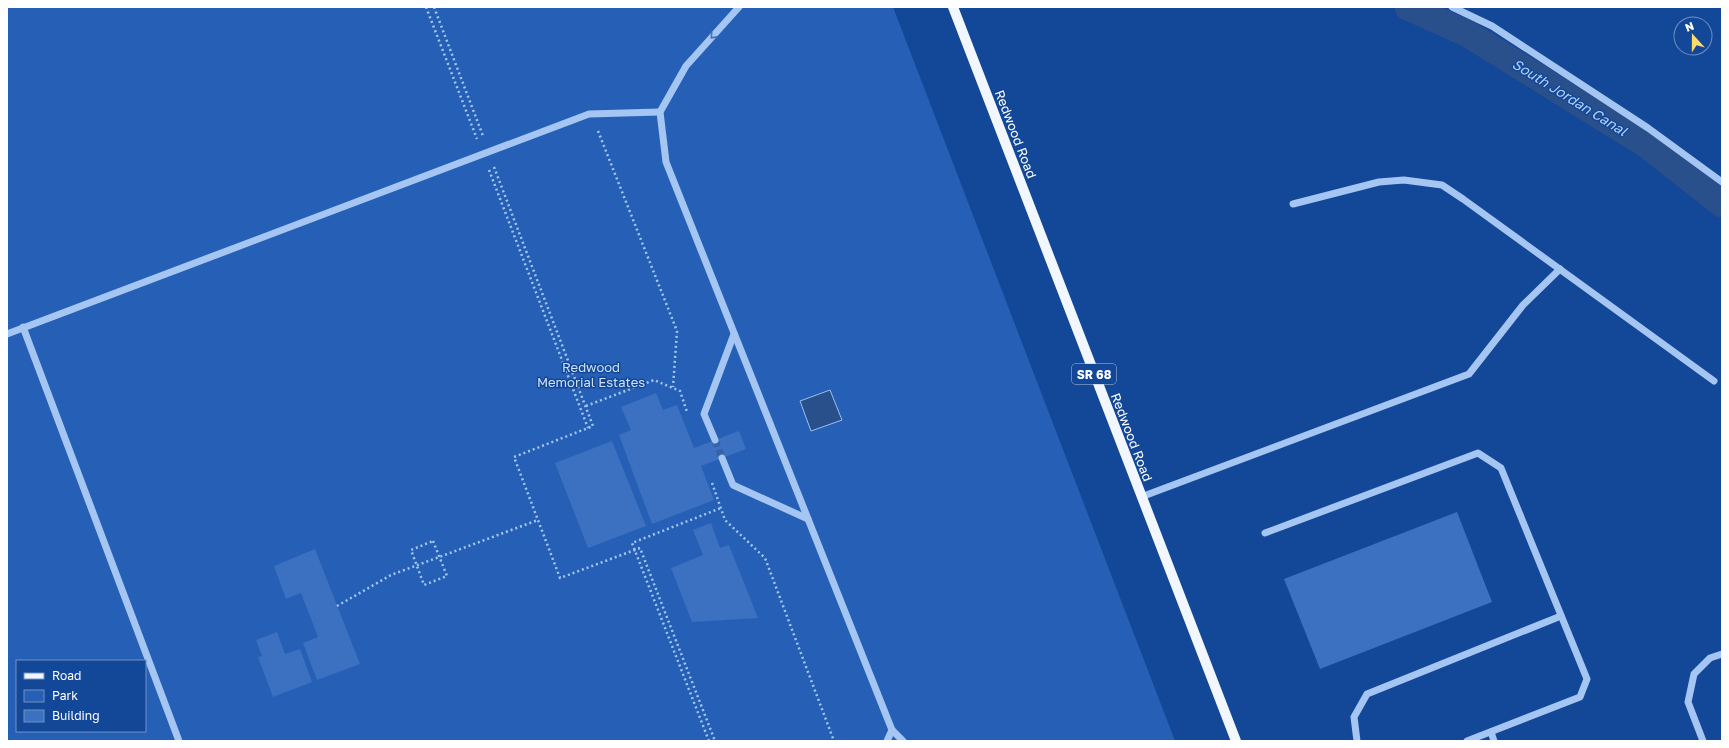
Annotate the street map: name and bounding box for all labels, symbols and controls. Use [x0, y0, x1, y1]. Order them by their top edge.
north arrow [1673, 16, 1713, 56]
text: N [1683, 19, 1695, 34]
one-way arrow [710, 31, 717, 39]
water label: South Jordan Canal [1509, 55, 1631, 139]
street label: Redwood Road [992, 88, 1040, 180]
park label: Redwood Memorial Estates [537, 359, 645, 390]
road number: SR 68 [1072, 364, 1116, 384]
street label: Redwood Road [1108, 391, 1156, 483]
legend [16, 660, 146, 732]
text: Road [52, 668, 81, 683]
text: Park [52, 688, 78, 703]
text: Building [52, 708, 100, 723]

